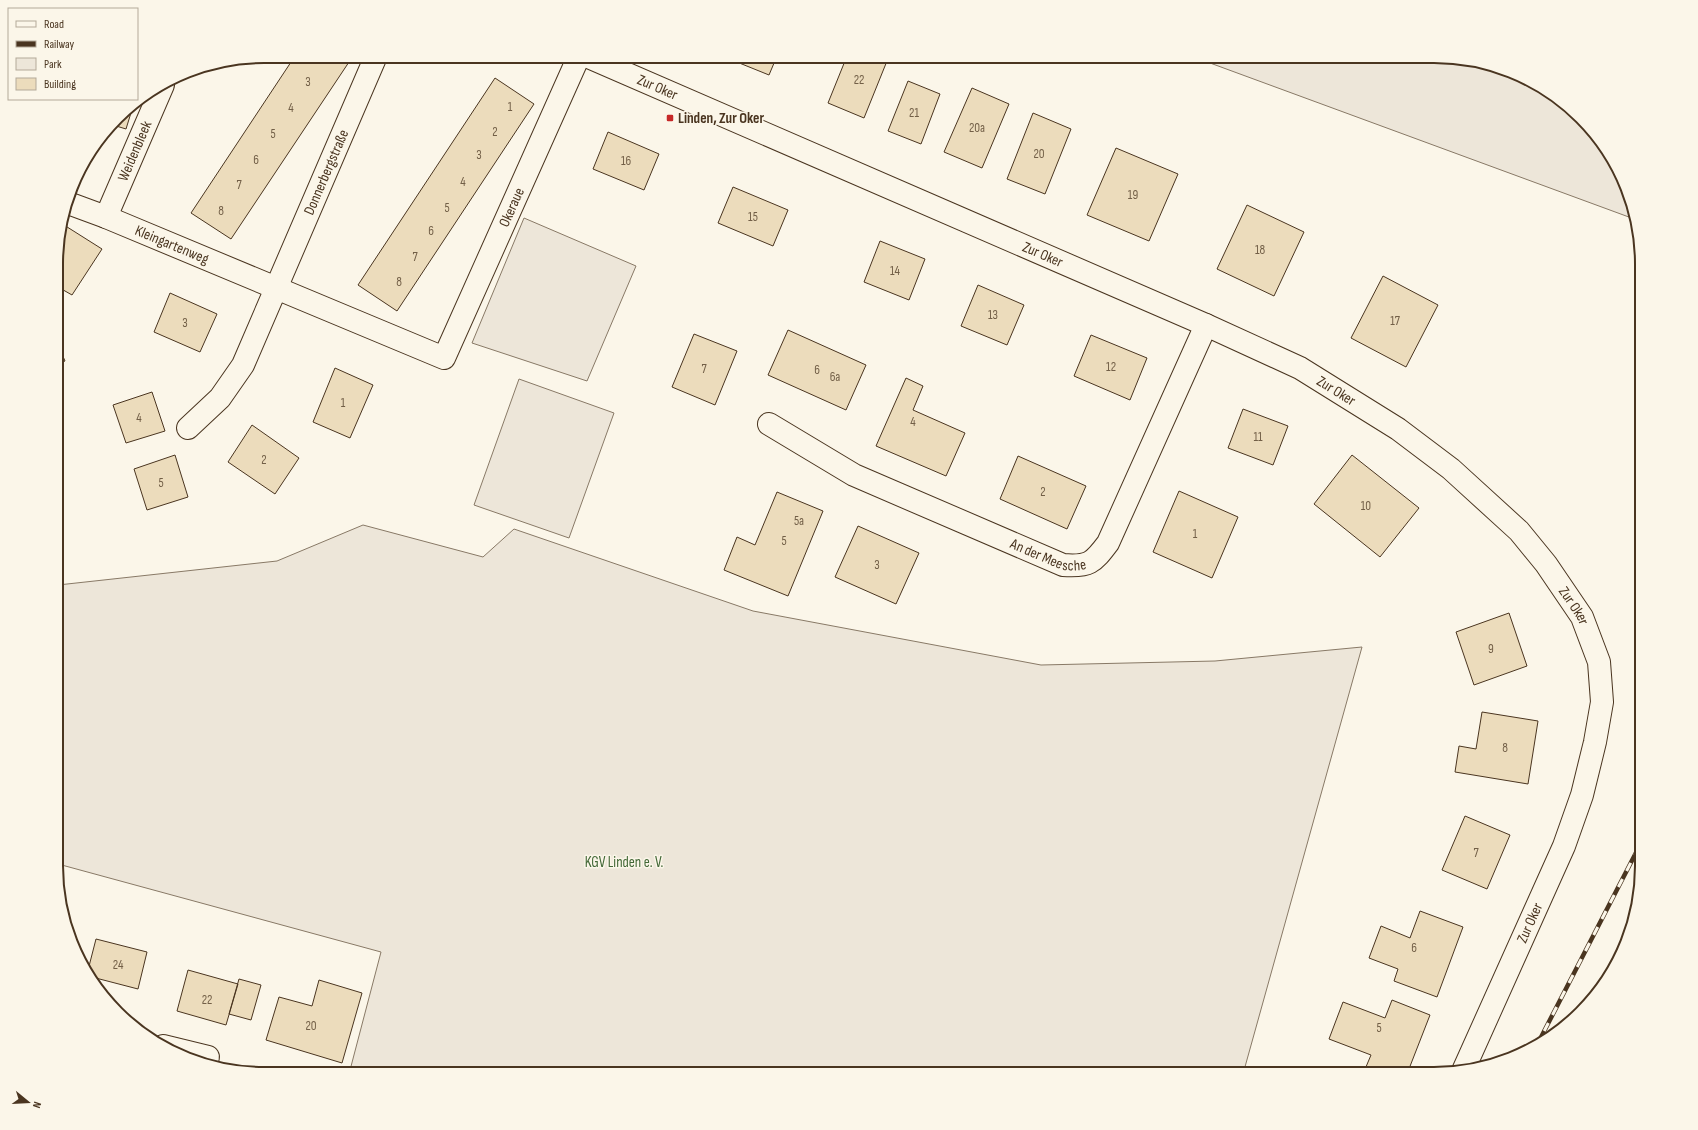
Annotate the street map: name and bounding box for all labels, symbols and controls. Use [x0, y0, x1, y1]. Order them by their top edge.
legend [8, 8, 138, 100]
text: Road [44, 17, 64, 32]
text: Railway [44, 37, 75, 52]
text: Park [44, 57, 62, 72]
street label: Zur Oker [634, 70, 681, 104]
house number: 22 [854, 72, 864, 88]
house number: 3 [305, 74, 311, 90]
text: Building [44, 77, 76, 92]
house number: 1 [508, 99, 513, 115]
house number: 4 [288, 100, 294, 116]
house number: 21 [909, 105, 919, 121]
place label: Linden, Zur Oker [678, 109, 764, 128]
marker: Linden, Zur Oker [665, 113, 675, 123]
street label: Weidenbleek [113, 118, 156, 184]
house number: 20a [969, 120, 985, 136]
house number: 2 [492, 124, 498, 140]
house number: 5 [270, 126, 276, 142]
street label: Donnerbergstraße [299, 127, 353, 218]
house number: 20 [1033, 146, 1045, 162]
house number: 3 [476, 147, 482, 163]
house number: 6 [253, 152, 259, 168]
house number: 16 [621, 153, 631, 169]
house number: 4 [460, 174, 466, 190]
house number: 7 [236, 177, 242, 193]
street label: Okeraue [494, 184, 529, 230]
house number: 19 [1128, 187, 1138, 203]
house number: 5 [444, 200, 450, 216]
house number: 8 [218, 203, 224, 219]
house number: 15 [748, 209, 758, 225]
street label: Kleingartenweg [132, 221, 212, 268]
house number: 6 [428, 223, 434, 239]
street label: Zur Oker [1020, 237, 1067, 272]
house number: 18 [1255, 242, 1265, 258]
house number: 7 [412, 249, 418, 265]
house number: 14 [890, 263, 901, 279]
house number: 8 [396, 274, 402, 290]
house number: 13 [988, 307, 998, 323]
house number: 17 [1390, 313, 1401, 329]
house number: 3 [182, 315, 188, 331]
house number: 12 [1106, 359, 1116, 375]
house number: 7 [701, 361, 707, 377]
house number: 6 [814, 362, 820, 378]
house number: 6a [830, 369, 840, 385]
street label: Zur Oker [1313, 371, 1360, 410]
house number: 1 [341, 395, 346, 411]
house number: 4 [136, 410, 142, 426]
house number: 4 [910, 414, 916, 430]
house number: 11 [1253, 429, 1263, 445]
house number: 2 [261, 452, 267, 468]
house number: 5 [158, 475, 164, 491]
house number: 2 [1040, 484, 1046, 500]
house number: 10 [1361, 498, 1371, 514]
house number: 5a [794, 513, 804, 529]
house number: 1 [1193, 526, 1198, 542]
house number: 5 [781, 533, 787, 549]
street label: An der Meesche [1007, 534, 1088, 575]
house number: 3 [874, 557, 880, 573]
street label: Zur Oker [1555, 583, 1594, 628]
house number: 9 [1488, 641, 1494, 657]
house number: 8 [1502, 740, 1508, 756]
house number: 7 [1473, 845, 1479, 861]
park label: KGV Linden e. V. [585, 853, 663, 872]
street label: Zur Oker [1513, 899, 1548, 946]
house number: 6 [1411, 940, 1417, 956]
house number: 24 [113, 957, 124, 973]
house number: 22 [202, 992, 212, 1008]
house number: 20 [305, 1018, 317, 1034]
house number: 5 [1376, 1020, 1382, 1036]
north arrow [8, 1082, 48, 1122]
text: N [30, 1100, 44, 1110]

